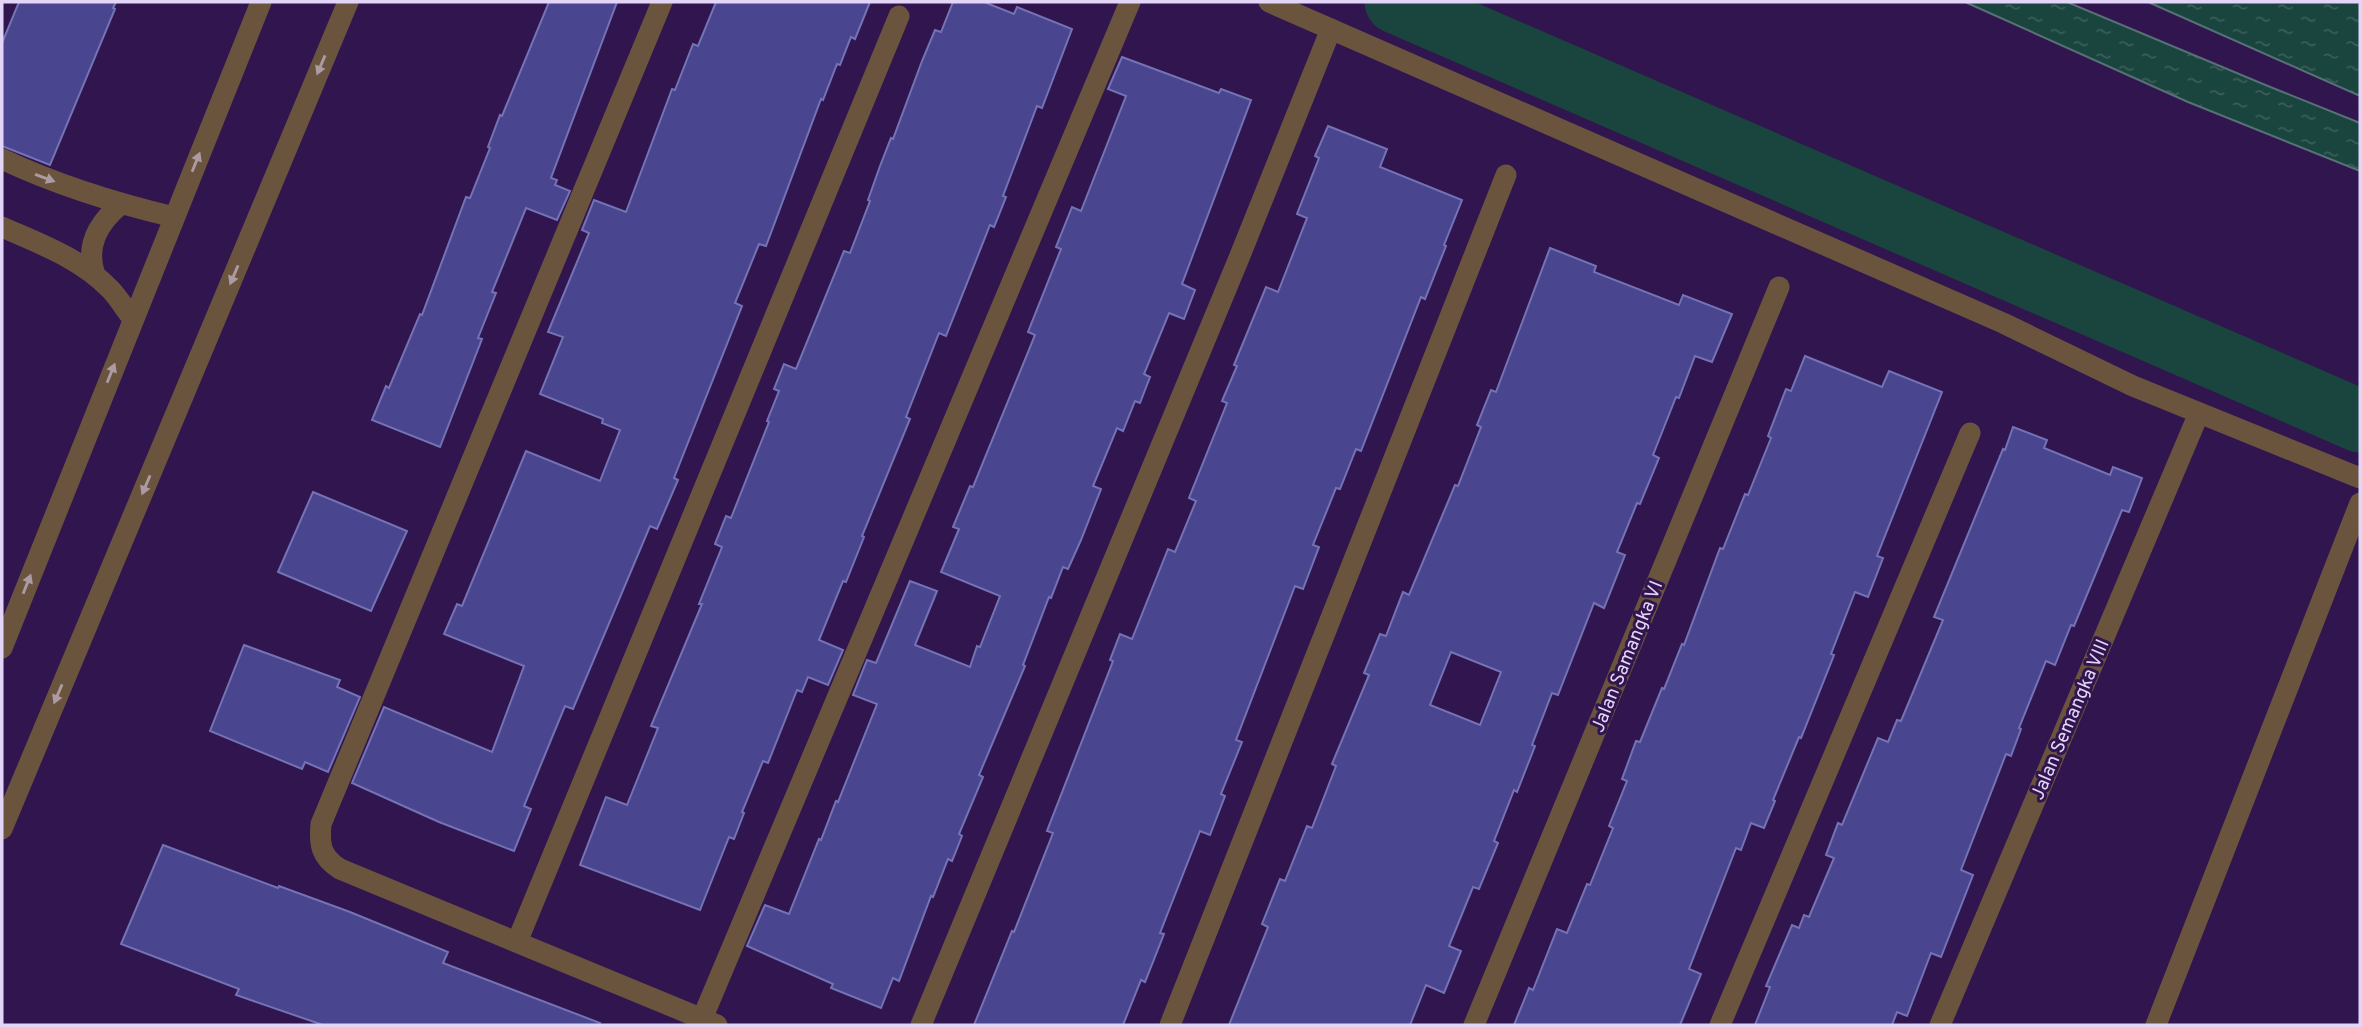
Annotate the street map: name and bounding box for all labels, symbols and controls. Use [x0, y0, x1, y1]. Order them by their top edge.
one-way arrow [316, 54, 327, 75]
one-way arrow [191, 151, 202, 172]
one-way arrow [34, 173, 55, 184]
one-way arrow [228, 264, 239, 285]
one-way arrow [106, 362, 117, 383]
one-way arrow [140, 474, 151, 495]
one-way arrow [22, 574, 33, 595]
street label: Jalan Samangka VI [1586, 577, 1669, 736]
street label: Jalan Semangka VIII [2026, 636, 2115, 804]
one-way arrow [52, 684, 63, 705]

